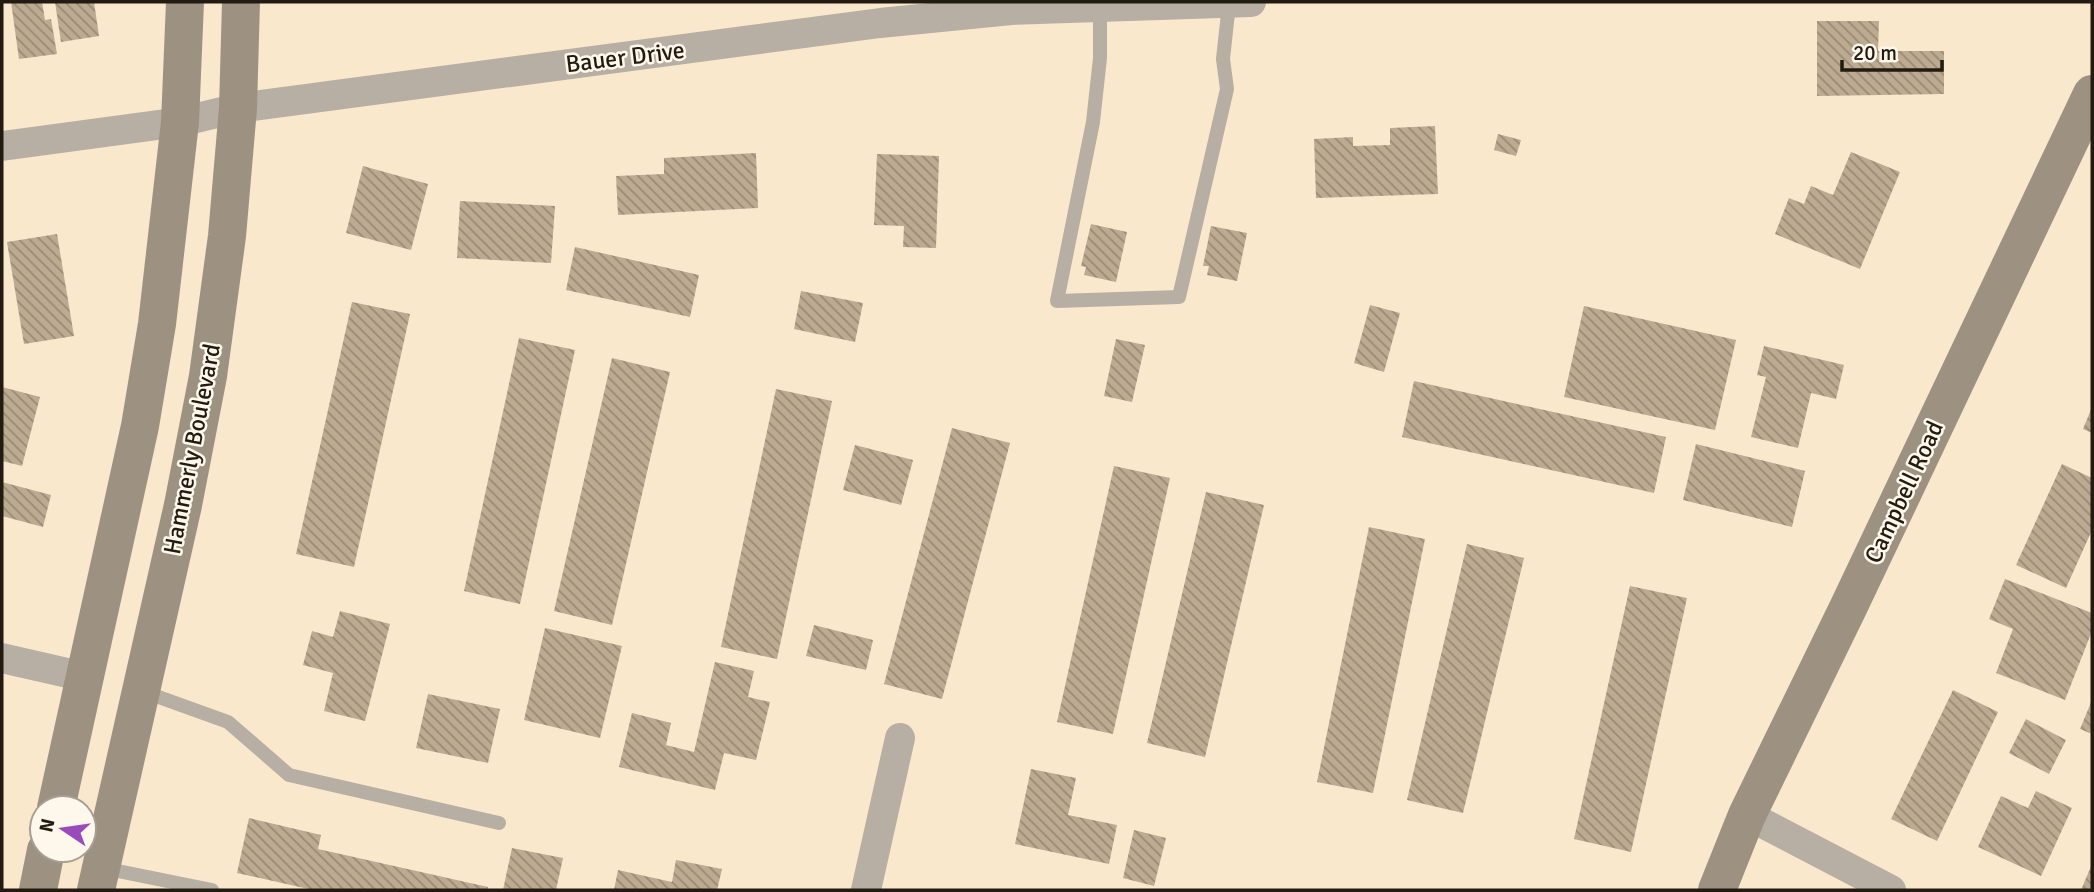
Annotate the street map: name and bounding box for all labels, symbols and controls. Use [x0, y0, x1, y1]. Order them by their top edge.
scale bar [1842, 28, 1942, 72]
street label: Bauer Drive [564, 35, 686, 79]
text: 20 m [1853, 40, 1897, 66]
street label: Hammerly Boulevard [157, 341, 227, 557]
street label: Campbell Road [1858, 416, 1950, 568]
north arrow [28, 794, 98, 864]
text: N [34, 816, 61, 835]

